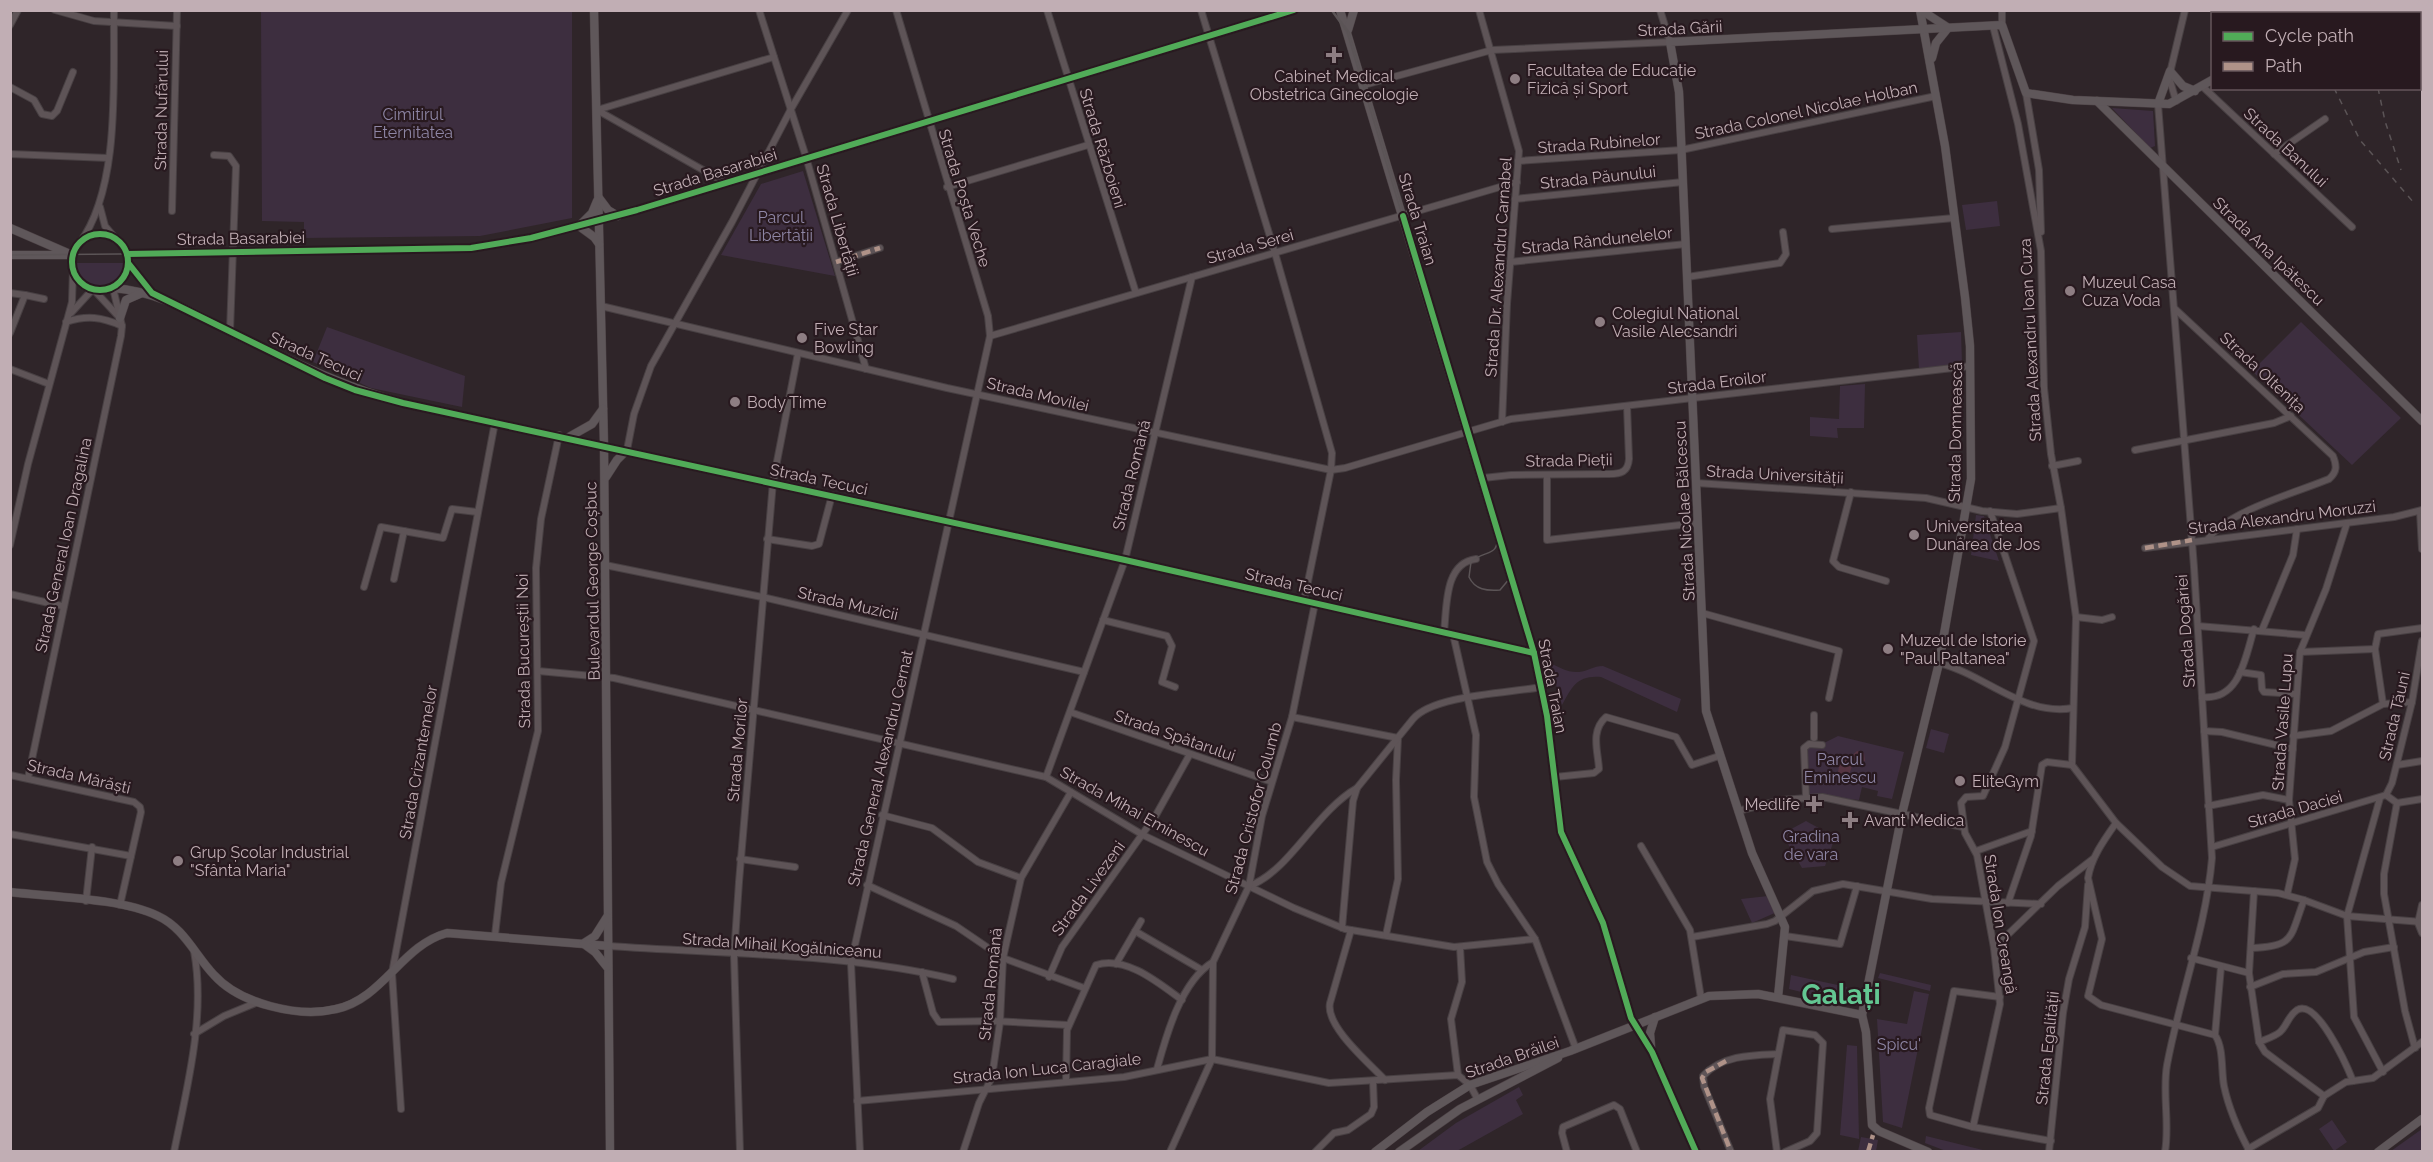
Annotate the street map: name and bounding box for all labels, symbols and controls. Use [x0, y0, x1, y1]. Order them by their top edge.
legend [2211, 12, 2421, 90]
street label: Strada Gării [1637, 17, 1723, 40]
text: Cycle path [2265, 25, 2354, 46]
marker: Cabinet Medical Obstetrica Ginecologie [1325, 46, 1343, 64]
street label: Strada Nufărului [151, 50, 172, 170]
text: Path [2265, 55, 2302, 76]
place label: Facultatea de Educație Fizică și Sport [1527, 61, 1696, 98]
place label: Cabinet Medical Obstetrica Ginecologie [1250, 67, 1418, 104]
marker: Facultatea de Educație Fizică și Sport [1508, 72, 1522, 86]
street label: Strada Colonel Nicolae Holban [1693, 78, 1919, 143]
street label: Strada Războieni [1075, 86, 1130, 210]
street label: Strada Banului [2240, 104, 2331, 191]
park label: Cimitirul Eternitatea [373, 105, 453, 142]
street label: Strada Poșta Veche [934, 127, 995, 269]
street label: Strada Rubinelor [1537, 130, 1662, 157]
street label: Strada Basarabiei [651, 145, 779, 200]
street label: Strada Dr. Alexandru Carnabel [1481, 156, 1516, 378]
street label: Strada Libertății [812, 162, 863, 279]
street label: Strada Păunului [1539, 162, 1657, 193]
street label: Strada Traian [1394, 171, 1441, 268]
street label: Strada Ana Ipătescu [2209, 193, 2328, 309]
park label: Parcul Libertății [749, 208, 813, 245]
street label: Strada Rândunelelor [1521, 223, 1674, 258]
street label: Strada Serei [1205, 225, 1296, 268]
street label: Strada Basarabiei [177, 228, 305, 249]
street label: Strada Alexandru Ioan Cuza [2016, 238, 2045, 442]
place label: Muzeul Casa Cuza Voda [2082, 273, 2176, 310]
marker: Muzeul Casa Cuza Voda [2063, 284, 2077, 298]
place label: Colegiul Național Vasile Alecsandri [1612, 304, 1739, 341]
marker: Colegiul Național Vasile Alecsandri [1593, 315, 1607, 329]
place label: Five Star Bowling [814, 320, 878, 357]
street label: Strada Tecuci [267, 328, 365, 385]
street label: Strada Oltenița [2216, 328, 2309, 417]
marker: Five Star Bowling [795, 331, 809, 345]
street label: Strada Domnească [1945, 362, 1966, 502]
street label: Strada Eroilor [1667, 367, 1768, 398]
street label: Strada Movilei [985, 373, 1091, 415]
place label: Body Time [747, 393, 826, 412]
marker: Body Time [728, 395, 742, 409]
street label: Strada Română [1109, 418, 1154, 532]
street label: Strada Nicolae Bălcescu [1670, 420, 1699, 602]
street label: Strada General Ioan Dragalina [31, 436, 96, 654]
street label: Strada Pieții [1525, 450, 1613, 471]
street label: Strada Tecuci [768, 460, 870, 499]
street label: Strada Universității [1706, 461, 1844, 488]
street label: Bulevardul George Coșbuc [581, 481, 604, 681]
street label: Strada Alexandru Moruzzi [2187, 497, 2377, 538]
place label: Universitatea Dunărea de Jos [1926, 517, 2041, 554]
marker: Universitatea Dunărea de Jos [1907, 528, 1921, 542]
street label: Strada Tecuci [1243, 564, 1344, 605]
street label: Strada Bucureștii Noi [513, 574, 534, 728]
street label: Strada Dogăriei [2172, 574, 2199, 688]
street label: Strada Muzicii [796, 583, 900, 624]
place label: Muzeul de Istorie "Paul Paltanea" [1900, 631, 2026, 668]
street label: Strada Traian [1534, 637, 1571, 735]
marker: Muzeul de Istorie "Paul Paltanea" [1881, 642, 1895, 656]
street label: Strada General Alexandru Cernat [844, 647, 917, 888]
street label: Strada Vasile Lupu [2268, 653, 2297, 791]
street label: Strada Tăuni [2375, 670, 2414, 762]
street label: Strada Crizantemelor [396, 683, 441, 841]
street label: Strada Morilor [724, 697, 752, 803]
street label: Strada Spătarului [1112, 706, 1238, 765]
street label: Strada Cristofor Columb [1221, 720, 1286, 896]
park label: Parcul Eminescu [1804, 750, 1876, 787]
street label: Strada Mărăști [25, 755, 132, 798]
street label: Strada Mihai Eminescu [1057, 762, 1213, 860]
place label: EliteGym [1972, 772, 2039, 791]
marker: EliteGym [1953, 774, 1967, 788]
street label: Strada Daciei [2246, 787, 2344, 832]
place label: Medlife [1745, 795, 1800, 814]
marker: Medlife [1805, 795, 1823, 813]
marker: Avant Medica [1841, 811, 1859, 829]
place label: Avant Medica [1864, 811, 1964, 830]
park label: Gradina de vara [1782, 827, 1840, 864]
street label: Strada Livezeni [1048, 837, 1129, 939]
place label: Grup Școlar Industrial "Sfânta Maria" [190, 843, 350, 880]
street label: Strada Ion Creangă [1980, 853, 2021, 995]
marker: Grup Școlar Industrial "Sfânta Maria" [171, 854, 185, 868]
street label: Strada Română [975, 927, 1006, 1041]
street label: Strada Mihail Kogălniceanu [682, 929, 882, 962]
district label: Galați [1801, 978, 1881, 1011]
street label: Strada Egalității [2032, 990, 2063, 1106]
street label: Strada Brăilei [1463, 1033, 1561, 1082]
park label: Spicu' [1877, 1035, 1921, 1054]
street label: Strada Ion Luca Caragiale [952, 1049, 1142, 1088]

